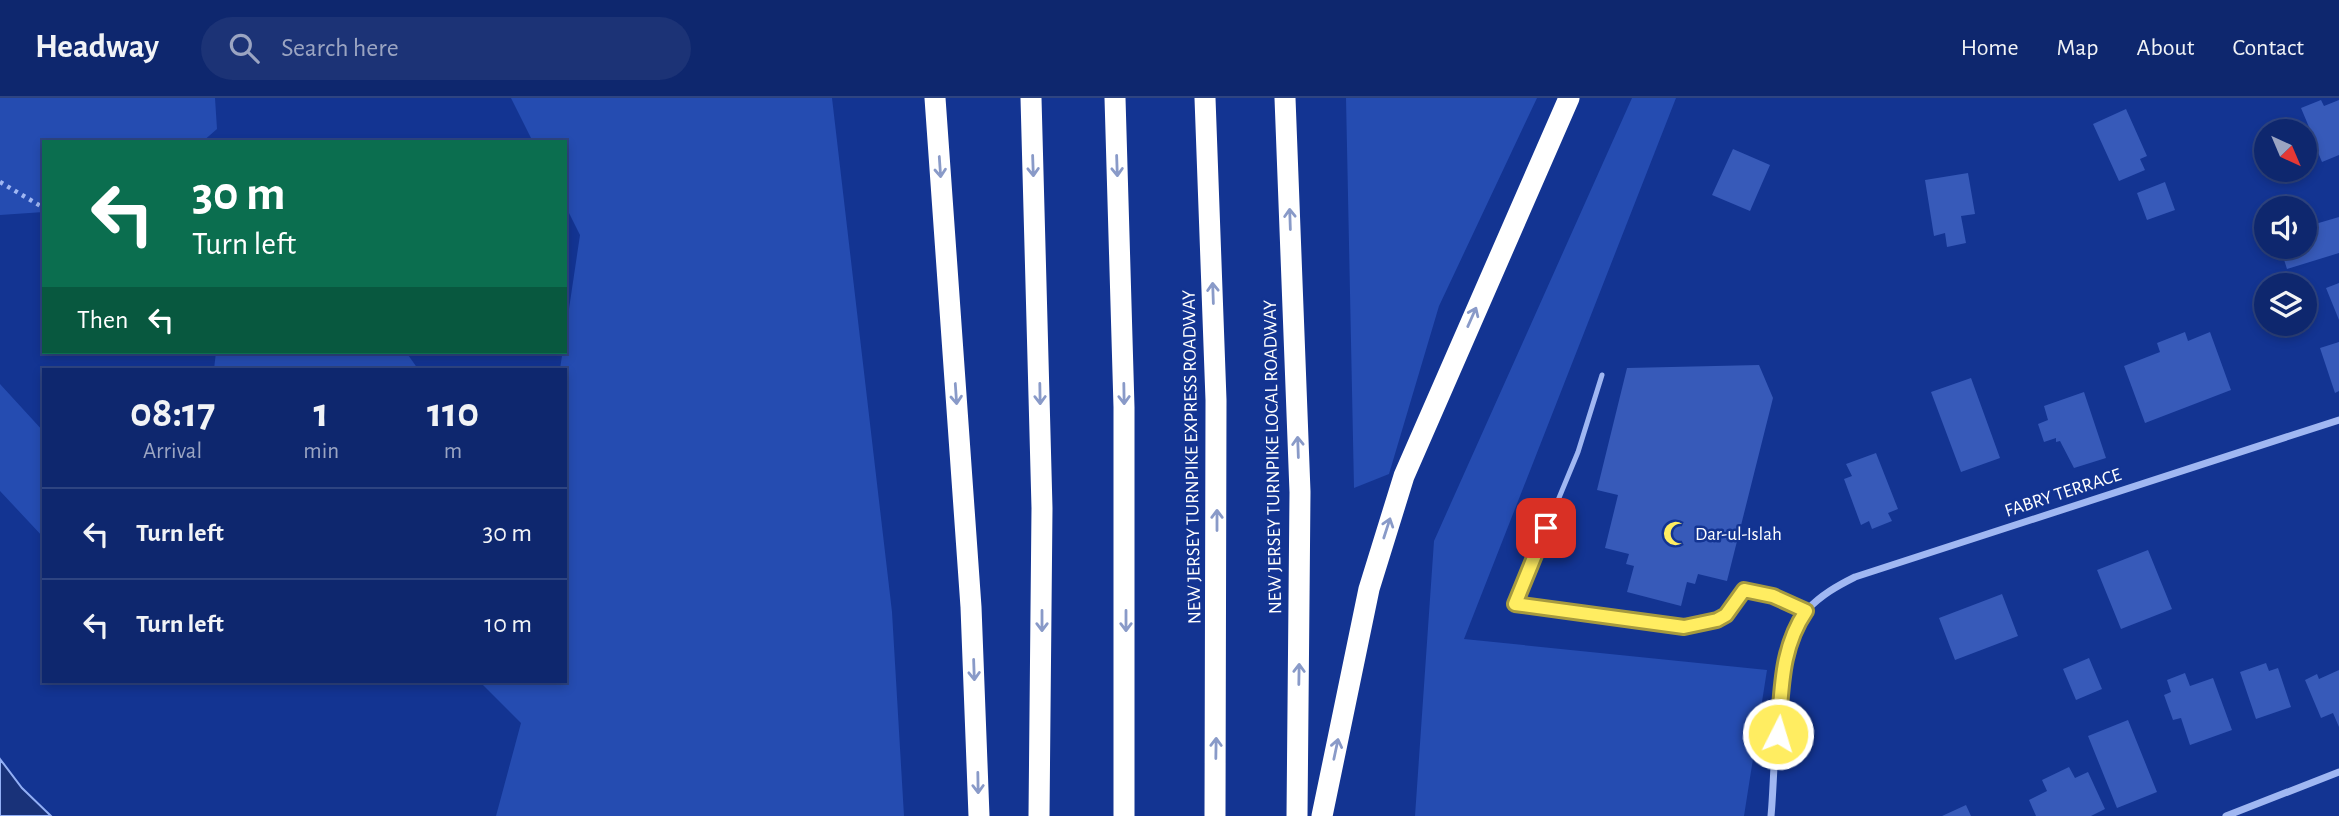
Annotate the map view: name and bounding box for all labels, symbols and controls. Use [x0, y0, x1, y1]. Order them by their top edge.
search box [201, 17, 691, 80]
icon: search [225, 29, 263, 67]
text: Headway [35, 31, 159, 64]
text: Search here [281, 35, 399, 61]
text: Home [1961, 36, 2019, 60]
text: Map [2057, 36, 2099, 60]
text: About [2137, 36, 2194, 60]
text: Contact [2232, 36, 2304, 60]
north arrow [2254, 119, 2317, 182]
map controls [2254, 119, 2317, 336]
one-way arrow [1027, 154, 1040, 177]
one-way arrow [1110, 154, 1124, 177]
one-way arrow [933, 155, 946, 178]
icon: left [77, 168, 168, 259]
text: 30 m [192, 170, 286, 219]
button: sound [2254, 196, 2317, 259]
one-way arrow [1283, 208, 1296, 231]
text: Turn left [192, 228, 296, 260]
button: layers [2254, 273, 2317, 336]
one-way arrow [1206, 282, 1220, 305]
street label: NEW JERSEY TURNPIKE EXPRESS ROADWAY [1180, 290, 1204, 624]
street label: NEW JERSEY TURNPIKE LOCAL ROADWAY [1261, 300, 1285, 614]
icon: left [142, 301, 180, 339]
text: Then [77, 307, 128, 333]
one-way arrow [1466, 307, 1479, 328]
one-way arrow [950, 382, 963, 405]
one-way arrow [1033, 382, 1047, 405]
one-way arrow [1117, 382, 1131, 405]
text: 08:17 [130, 392, 215, 434]
text: 1 [314, 392, 329, 434]
text: 110 [427, 392, 479, 434]
one-way arrow [1292, 436, 1305, 459]
text: Arrival [143, 440, 202, 463]
text: min [303, 440, 339, 463]
text: m [444, 440, 462, 463]
street label: FABRY TERRACE [2002, 465, 2124, 521]
pin [1516, 498, 1576, 558]
one-way arrow [1210, 509, 1224, 532]
icon: arrive [1527, 509, 1565, 547]
icon: left [77, 515, 115, 553]
one-way arrow [1381, 517, 1394, 539]
text: Turn left [136, 520, 224, 546]
text: 30 m [482, 520, 532, 546]
mosque icon: Dar-ul-Islah [1661, 520, 1689, 548]
place label: Dar-ul-Islah [1695, 525, 1782, 544]
icon: left [77, 606, 115, 644]
one-way arrow [1035, 609, 1049, 632]
one-way arrow [1119, 609, 1133, 632]
text: Turn left [136, 611, 224, 637]
text: 10 m [484, 611, 532, 637]
one-way arrow [967, 658, 980, 681]
one-way arrow [1292, 663, 1306, 686]
position arrow [1741, 697, 1815, 771]
one-way arrow [1209, 737, 1223, 760]
one-way arrow [1330, 738, 1343, 761]
one-way arrow [971, 771, 985, 794]

